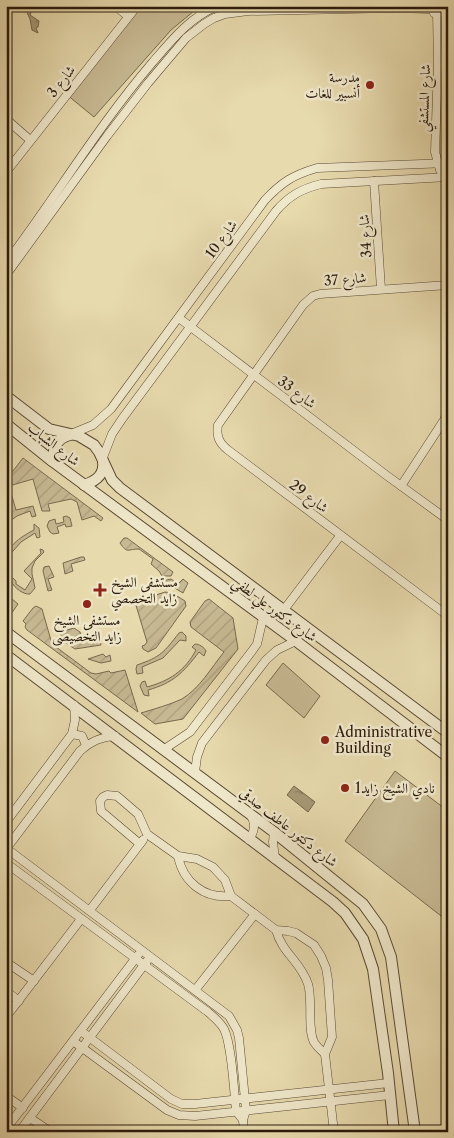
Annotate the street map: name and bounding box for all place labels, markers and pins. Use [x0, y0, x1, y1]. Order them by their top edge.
place label: مدرسة أنسبير للغات [305, 68, 361, 102]
marker: مدرسة أنسبير للغات [364, 79, 376, 91]
place label: مستشفى الشيخ زايد التخصصي [111, 573, 178, 612]
marker: مستشفى الشيخ زايد التخصصي [93, 583, 107, 597]
marker: مستشفى الشيخ زايد التخصيصى [81, 598, 93, 610]
place label: مستشفى الشيخ زايد التخصيصى [52, 611, 122, 646]
place label: Administrative Building [334, 723, 432, 757]
marker: Administrative Building [319, 734, 331, 746]
place label: نادي الشيخ زايد1 [355, 779, 435, 801]
marker: نادي الشيخ زايد1 [339, 782, 351, 794]

